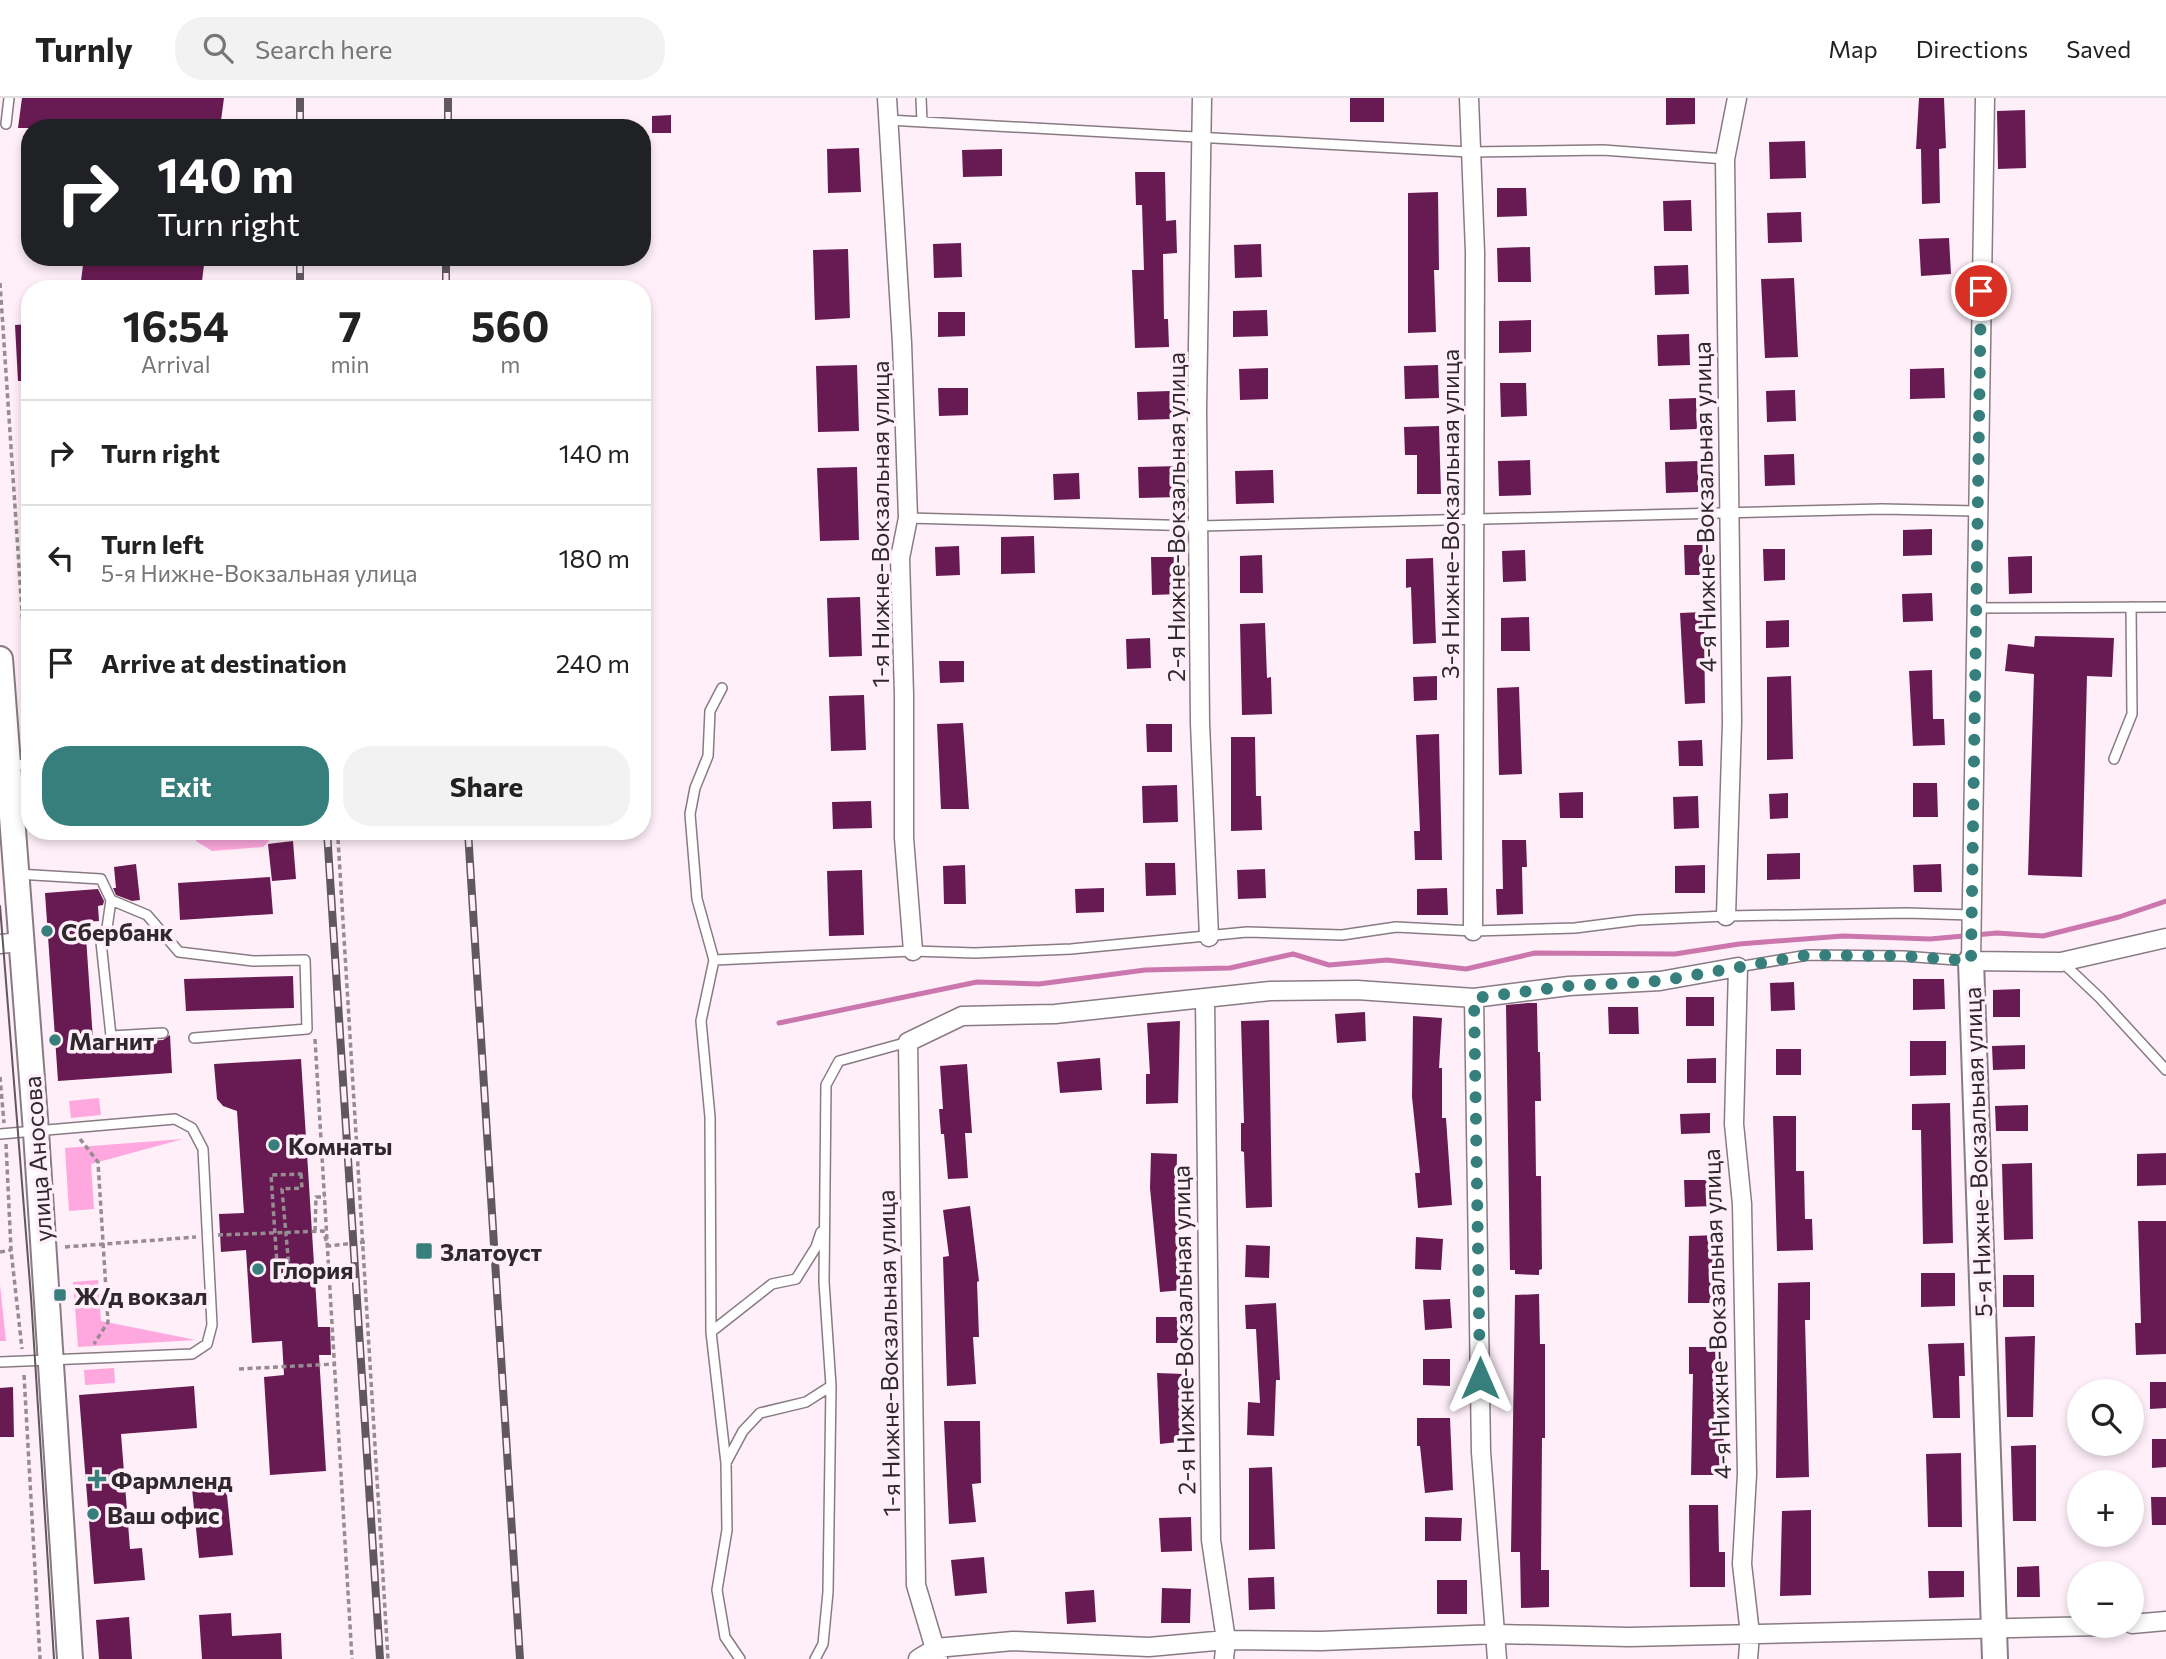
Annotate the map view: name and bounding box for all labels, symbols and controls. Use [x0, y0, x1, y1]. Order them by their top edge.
search box [175, 17, 665, 80]
text: Turnly [35, 28, 133, 69]
icon: search [199, 29, 237, 67]
text: Search here [255, 33, 392, 64]
text: Map [1828, 34, 1878, 63]
text: Directions [1916, 34, 2028, 63]
text: Saved [2066, 34, 2131, 63]
text: 140 m [157, 143, 294, 203]
icon: right [42, 147, 133, 238]
text: Turn right [157, 203, 300, 243]
pin [1951, 261, 2011, 321]
icon: arrive [1962, 272, 2000, 310]
text: 16:54 [123, 299, 229, 351]
text: 7 [338, 299, 362, 351]
text: 560 [471, 299, 549, 351]
street label: 4-я Нижне-Вокзальная улица [1687, 341, 1721, 673]
street label: 3-я Нижне-Вокзальная улица [1435, 349, 1464, 679]
text: Arrival [141, 350, 210, 378]
text: min [330, 350, 370, 378]
text: m [500, 350, 520, 378]
street label: 2-я Нижне-Вокзальная улица [1161, 352, 1190, 682]
street label: 1-я Нижне-Вокзальная улица [865, 361, 894, 687]
icon: right [42, 434, 80, 472]
text: Turn right [101, 437, 220, 468]
text: 140 m [559, 437, 630, 468]
text: Turn left [101, 528, 204, 559]
icon: left [42, 539, 80, 577]
text: 180 m [558, 542, 630, 573]
text: 5-я Нижне-Вокзальная улица [101, 559, 418, 587]
icon: arrive [42, 644, 80, 682]
text: Arrive at destination [101, 647, 347, 678]
text: 240 m [556, 647, 630, 678]
button: Exit [42, 746, 329, 826]
button: Share [343, 746, 630, 826]
place label: Сбербанк [61, 917, 174, 946]
marker: Сбербанк [39, 923, 55, 939]
street label: 5-я Нижне-Вокзальная улица [1957, 986, 1997, 1318]
place label: Магнит [69, 1026, 155, 1055]
marker: Магнит [47, 1032, 63, 1048]
street label: улица Аносова [17, 1075, 57, 1243]
place label: Комнаты [288, 1131, 392, 1160]
marker: Комнаты [266, 1137, 282, 1153]
street label: 4-я Нижне-Вокзальная улица [1696, 1148, 1736, 1480]
street label: 2-я Нижне-Вокзальная улица [1166, 1165, 1200, 1495]
street label: 1-я Нижне-Вокзальная улица [871, 1189, 905, 1517]
place label: Златоуст [440, 1237, 543, 1266]
marker: Златоуст [414, 1241, 434, 1261]
place label: Глория [272, 1255, 354, 1284]
marker: Глория [250, 1261, 266, 1277]
place label: Ж/д вокзал [74, 1281, 208, 1310]
marker: Ж/д вокзал [52, 1287, 68, 1303]
position arrow [1443, 1341, 1517, 1415]
map controls [2067, 1379, 2144, 1638]
button: search [2067, 1379, 2144, 1456]
place label: Фармленд [111, 1465, 233, 1494]
button: + [2067, 1470, 2144, 1547]
marker: Фармленд [89, 1471, 105, 1487]
place label: Ваш офис [107, 1500, 220, 1529]
marker: Ваш офис [85, 1506, 101, 1522]
button: − [2067, 1561, 2144, 1638]

